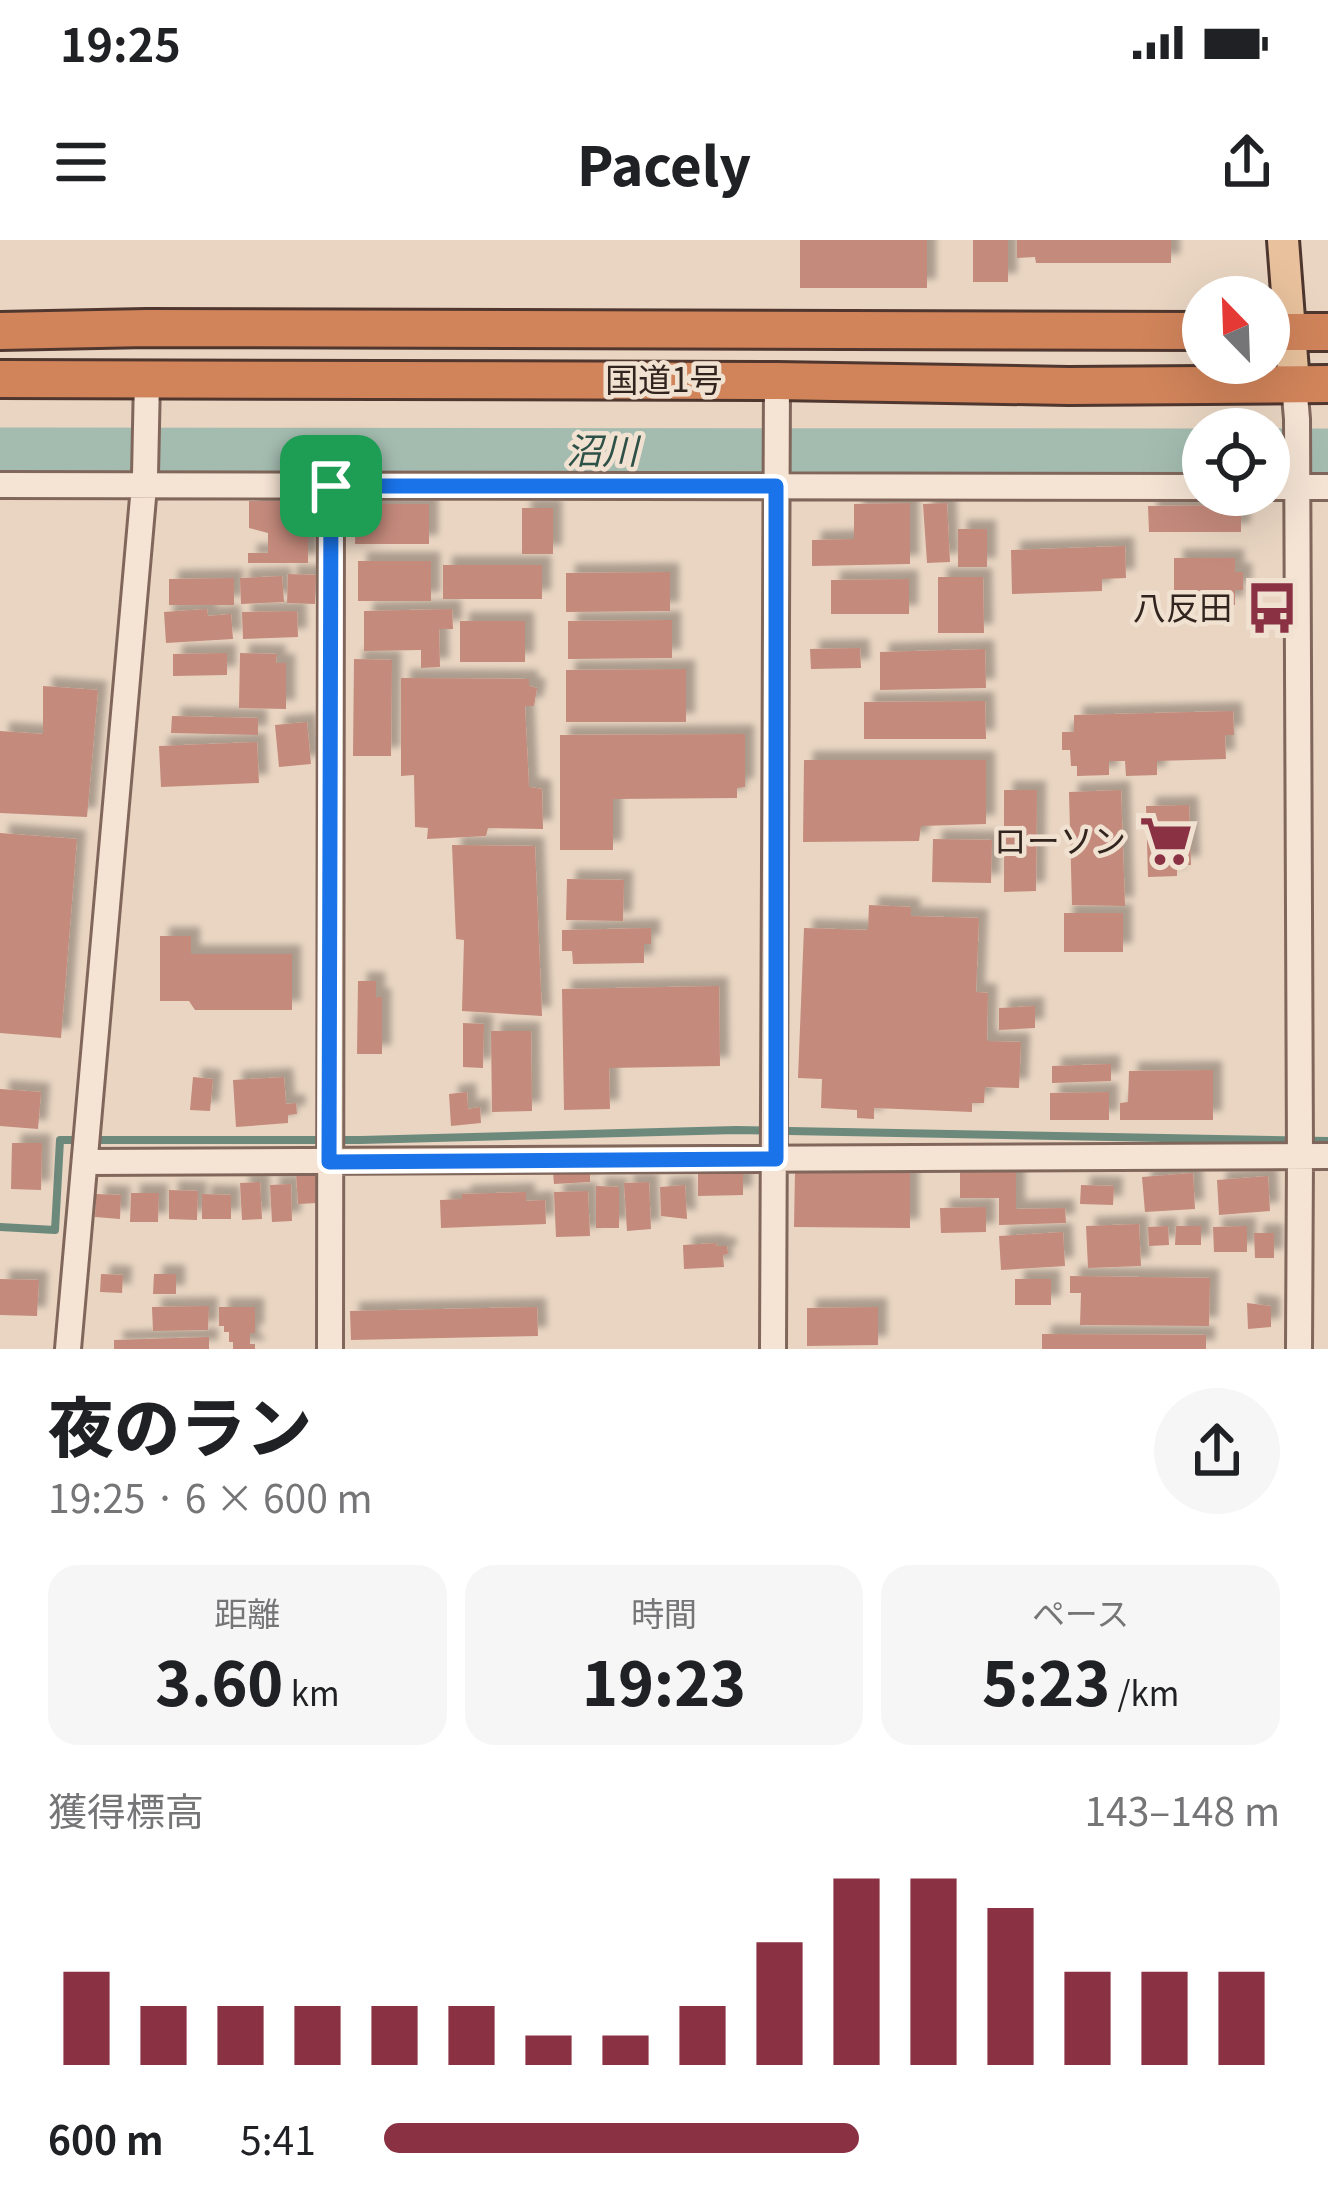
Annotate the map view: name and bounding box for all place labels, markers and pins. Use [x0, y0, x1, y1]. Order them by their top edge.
pin [280, 435, 382, 537]
bus stop icon: 八反田 [1243, 579, 1301, 637]
place label: 八反田 [1133, 582, 1232, 630]
supermarket icon: ローソン [1137, 812, 1195, 870]
place label: ローソン [994, 815, 1126, 863]

